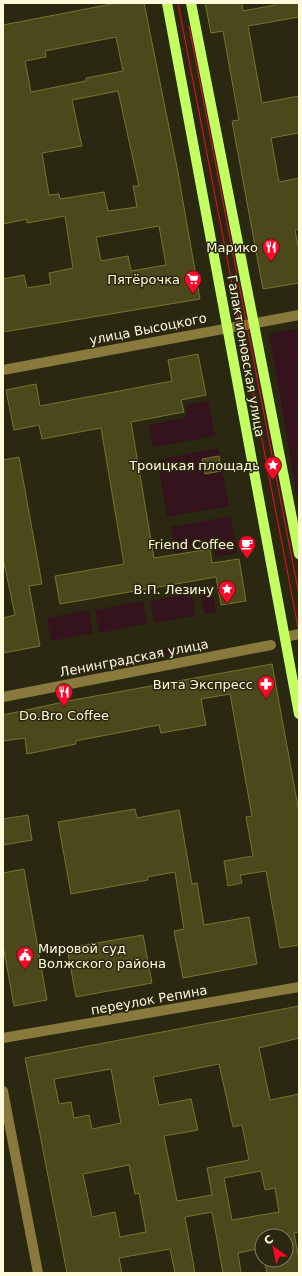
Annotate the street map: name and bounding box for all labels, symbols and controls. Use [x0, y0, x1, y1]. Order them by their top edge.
restaurant icon: Марико [261, 237, 281, 262]
place label: Марико [206, 240, 258, 255]
supermarket icon: Пятёрочка [183, 269, 203, 294]
place label: Пятёрочка [107, 272, 180, 287]
street label: Галактионовская улица [224, 274, 268, 438]
street label: улица Высоцкого [88, 310, 208, 348]
place icon: Троицкая площадь [263, 455, 283, 480]
place label: Троицкая площадь [128, 458, 260, 473]
cafe icon: Friend Coffee [237, 534, 257, 559]
place label: Friend Coffee [148, 537, 234, 552]
place icon: В.П. Лезину [217, 579, 237, 604]
place label: В.П. Лезину [134, 582, 214, 597]
street label: Ленинградская улица [58, 636, 210, 680]
pharmacy icon: Вита Экспресс [256, 674, 276, 699]
place label: Вита Экспресс [153, 677, 253, 692]
restaurant icon: Do.Bro Coffee [54, 682, 74, 707]
place label: Do.Bro Coffee [19, 708, 109, 723]
place label: Мировой суд Волжского района [38, 941, 166, 971]
public building icon: Мировой суд Волжского района [15, 945, 35, 970]
street label: переулок Репина [90, 982, 208, 1018]
north arrow [254, 1228, 294, 1268]
text: С [262, 1232, 276, 1248]

